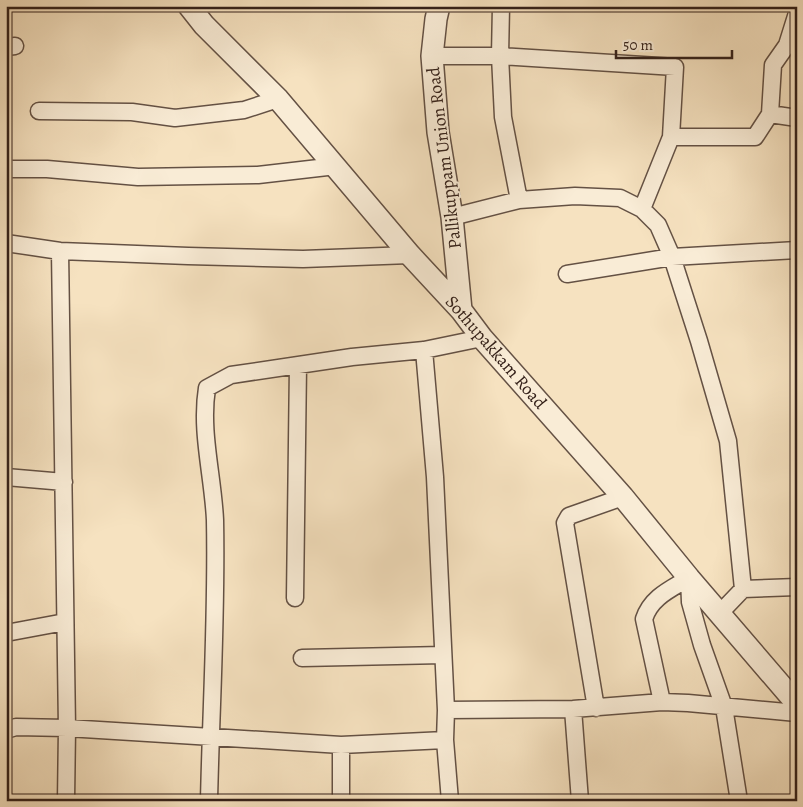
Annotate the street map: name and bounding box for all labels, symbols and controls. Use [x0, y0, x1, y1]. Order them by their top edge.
scale bar [616, 28, 732, 60]
text: 50 m [623, 35, 653, 55]
street label: Pallikuppam Union Road [421, 65, 467, 250]
street label: Sothupakkam Road [440, 290, 552, 414]

